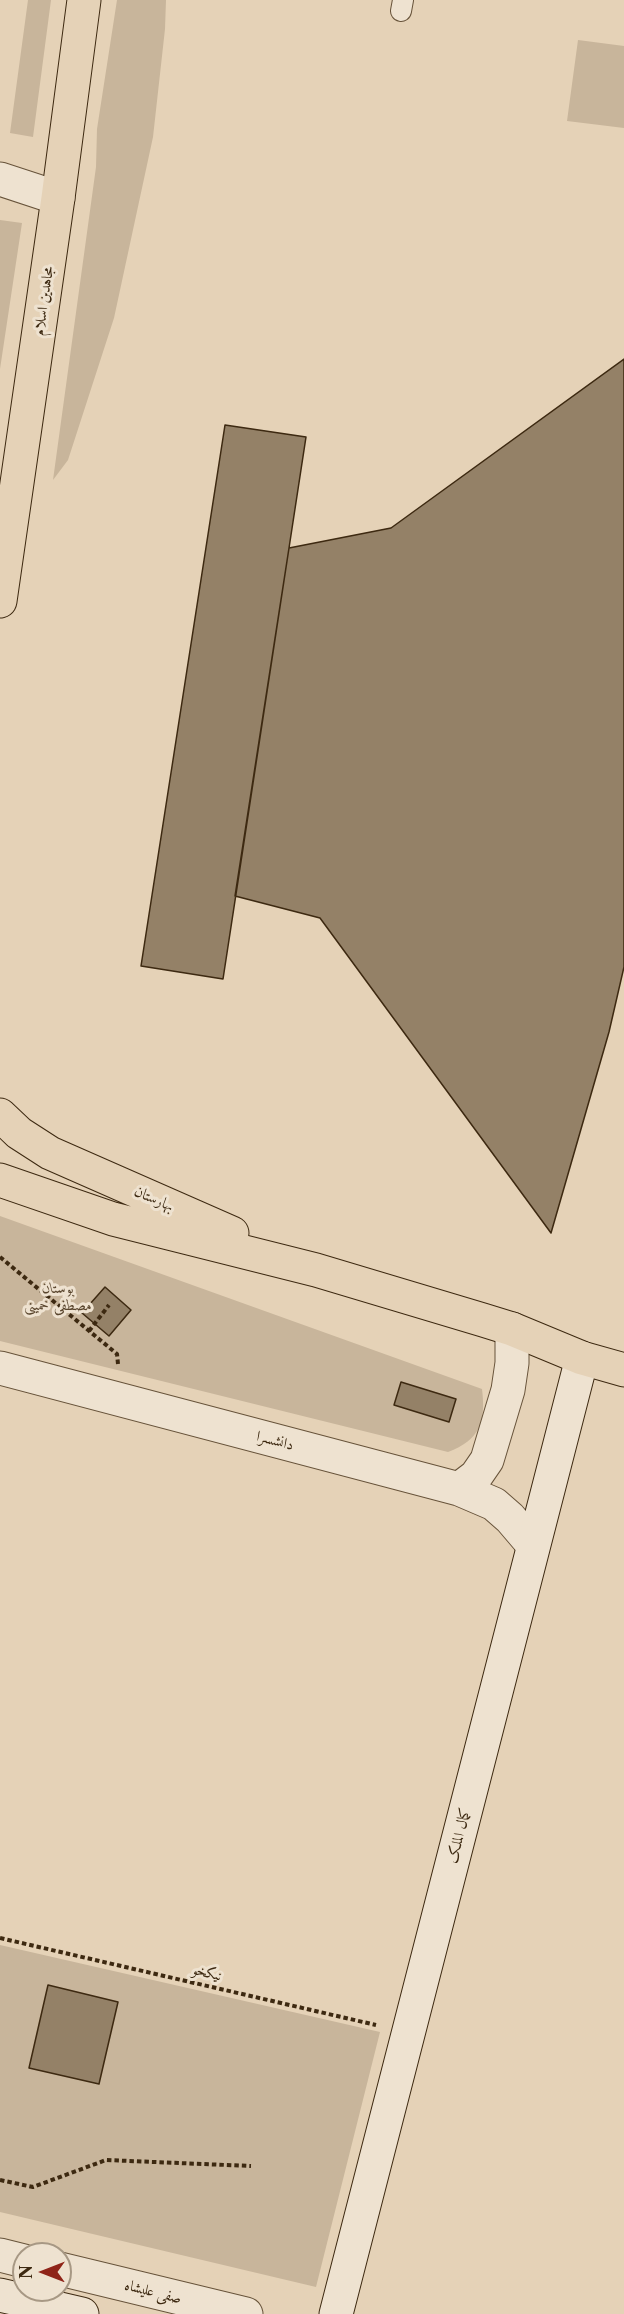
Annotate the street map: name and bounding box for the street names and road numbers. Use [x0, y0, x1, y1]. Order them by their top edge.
street label: مجاهدین اسلام [30, 265, 58, 337]
street label: بهارستان [131, 1182, 177, 1216]
street label: دانشسرا [254, 1427, 296, 1455]
street label: کمال الملک [443, 1807, 475, 1865]
street label: نیکخو [190, 1961, 224, 1985]
street label: صفی علیشاه [123, 2276, 183, 2308]

